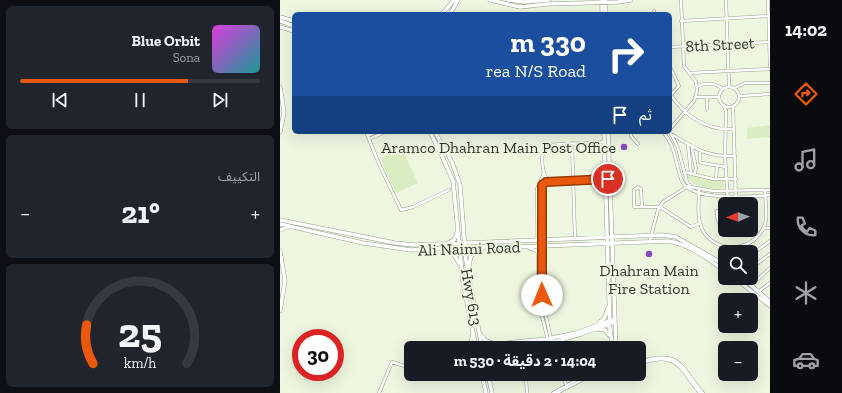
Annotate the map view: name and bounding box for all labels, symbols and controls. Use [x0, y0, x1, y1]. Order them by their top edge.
text: 14:02 [785, 19, 827, 41]
text: 330 m [510, 26, 586, 59]
icon: right [600, 28, 652, 80]
text: Blue Orbit [132, 32, 200, 50]
street label: 8th Street [685, 33, 755, 56]
text: Sona [173, 50, 200, 65]
text: rea N/S Road [486, 60, 586, 82]
icon: directions [792, 80, 820, 108]
icon: previous [49, 89, 71, 111]
icon: pause [129, 89, 151, 111]
icon: next [209, 89, 231, 111]
icon: arrive [609, 104, 631, 126]
text: ثم [639, 106, 652, 124]
place label: Aramco Dhahran Main Post Office [381, 138, 616, 157]
marker: Aramco Dhahran Main Post Office [619, 142, 629, 152]
icon: music [792, 146, 820, 174]
pin [591, 162, 625, 196]
icon: arrive [597, 168, 619, 190]
text: التكييف [218, 169, 260, 184]
text: 21° [121, 195, 160, 231]
north arrow [718, 197, 758, 237]
map controls [718, 197, 758, 381]
text: − [20, 200, 30, 227]
text: + [251, 200, 260, 227]
icon: phone [792, 213, 820, 241]
street label: Ali Naimi Road [417, 237, 521, 260]
button: search [718, 245, 758, 285]
marker: Dhahran Main Fire Station [644, 249, 654, 259]
place label: Dhahran Main Fire Station [599, 261, 699, 298]
street label: Hwy 613 [457, 267, 486, 327]
position arrow [521, 274, 563, 316]
icon: climate [792, 279, 820, 307]
button: + [718, 293, 758, 333]
text: 25 [118, 307, 162, 357]
speed limit sign: 30 [292, 329, 344, 381]
button: − [718, 341, 758, 381]
icon: car [792, 346, 820, 374]
text: 14:04 · 2 دقيقة · 530 m [454, 352, 596, 370]
text: km/h [124, 354, 156, 371]

